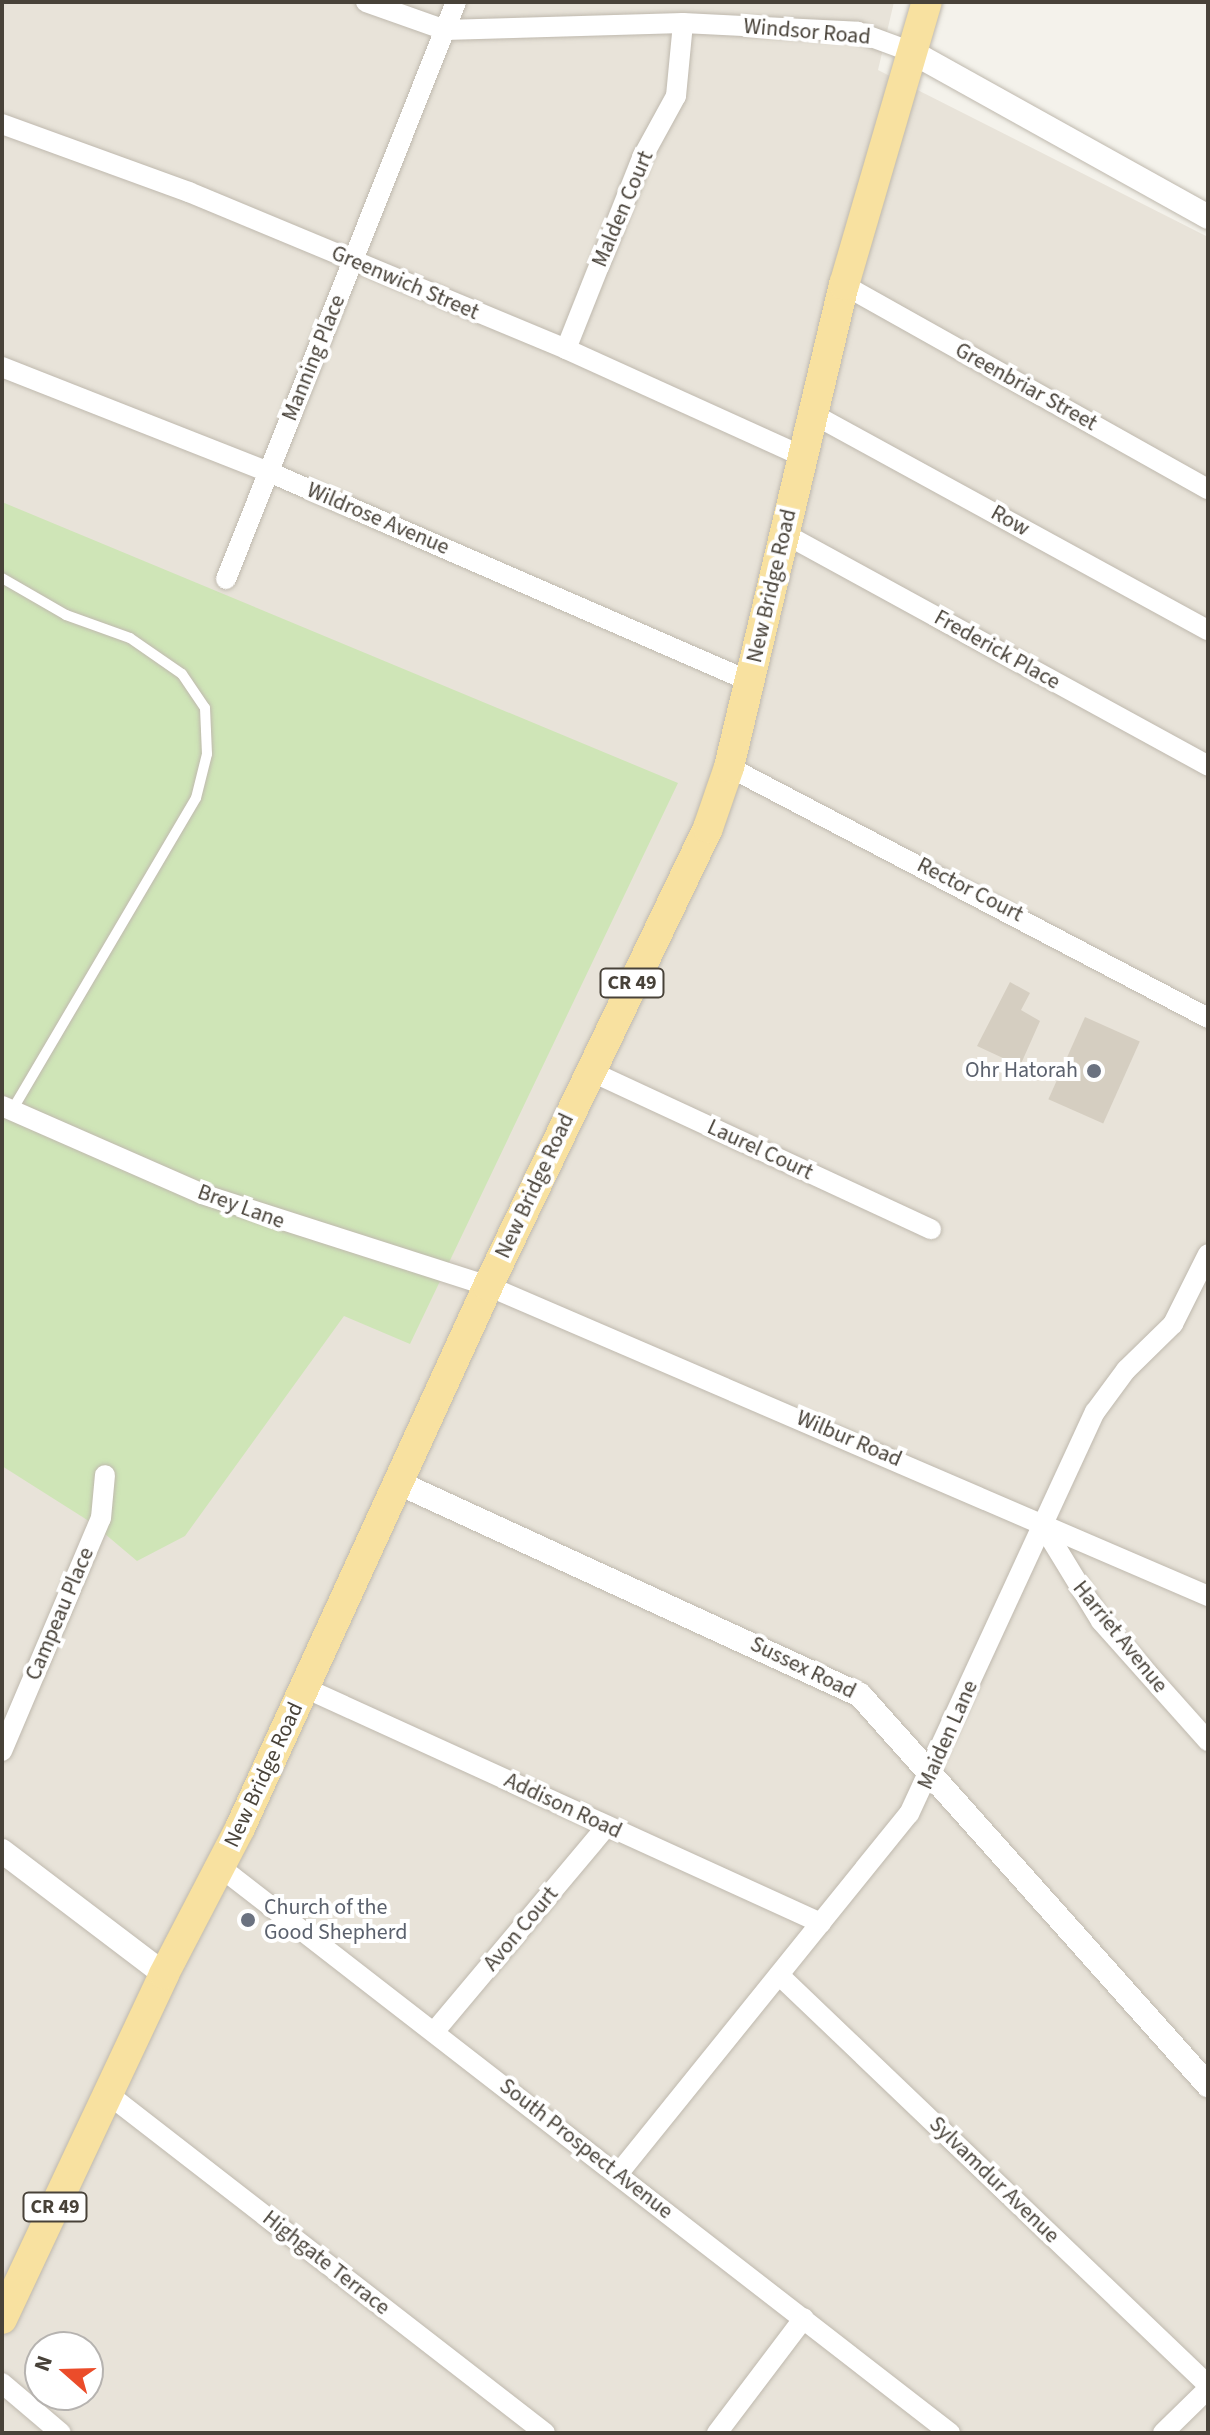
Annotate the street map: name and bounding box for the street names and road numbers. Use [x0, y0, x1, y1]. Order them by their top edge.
street label: Windsor Road [742, 13, 872, 51]
street label: Malden Court [587, 147, 659, 271]
street label: Greenwich Street [327, 240, 483, 326]
street label: Manning Place [277, 291, 351, 425]
street label: Greenbriar Street [950, 337, 1102, 437]
street label: Wildrose Avenue [303, 477, 453, 561]
street label: Row [986, 500, 1034, 542]
street label: New Bridge Road [741, 507, 803, 665]
street label: Frederick Place [929, 605, 1065, 695]
street label: Rector Court [912, 852, 1028, 928]
road number: CR 49 [598, 967, 666, 999]
street label: New Bridge Road [490, 1109, 580, 1263]
street label: Laurel Court [703, 1114, 817, 1186]
street label: Brey Lane [194, 1179, 288, 1235]
street label: Wilbur Road [792, 1405, 906, 1473]
street label: Campeau Place [20, 1544, 100, 1684]
street label: Harriet Avenue [1067, 1576, 1173, 1698]
street label: Sussex Road [746, 1631, 860, 1705]
street label: Maiden Lane [912, 1676, 984, 1794]
street label: New Bridge Road [219, 1698, 309, 1852]
street label: Addison Road [500, 1767, 626, 1845]
street label: Avon Court [478, 1882, 564, 1976]
street label: South Prospect Avenue [494, 2073, 678, 2225]
street label: Sylvamdur Avenue [923, 2111, 1065, 2249]
road number: CR 49 [21, 2191, 89, 2223]
street label: Highgate Terrace [257, 2205, 395, 2321]

